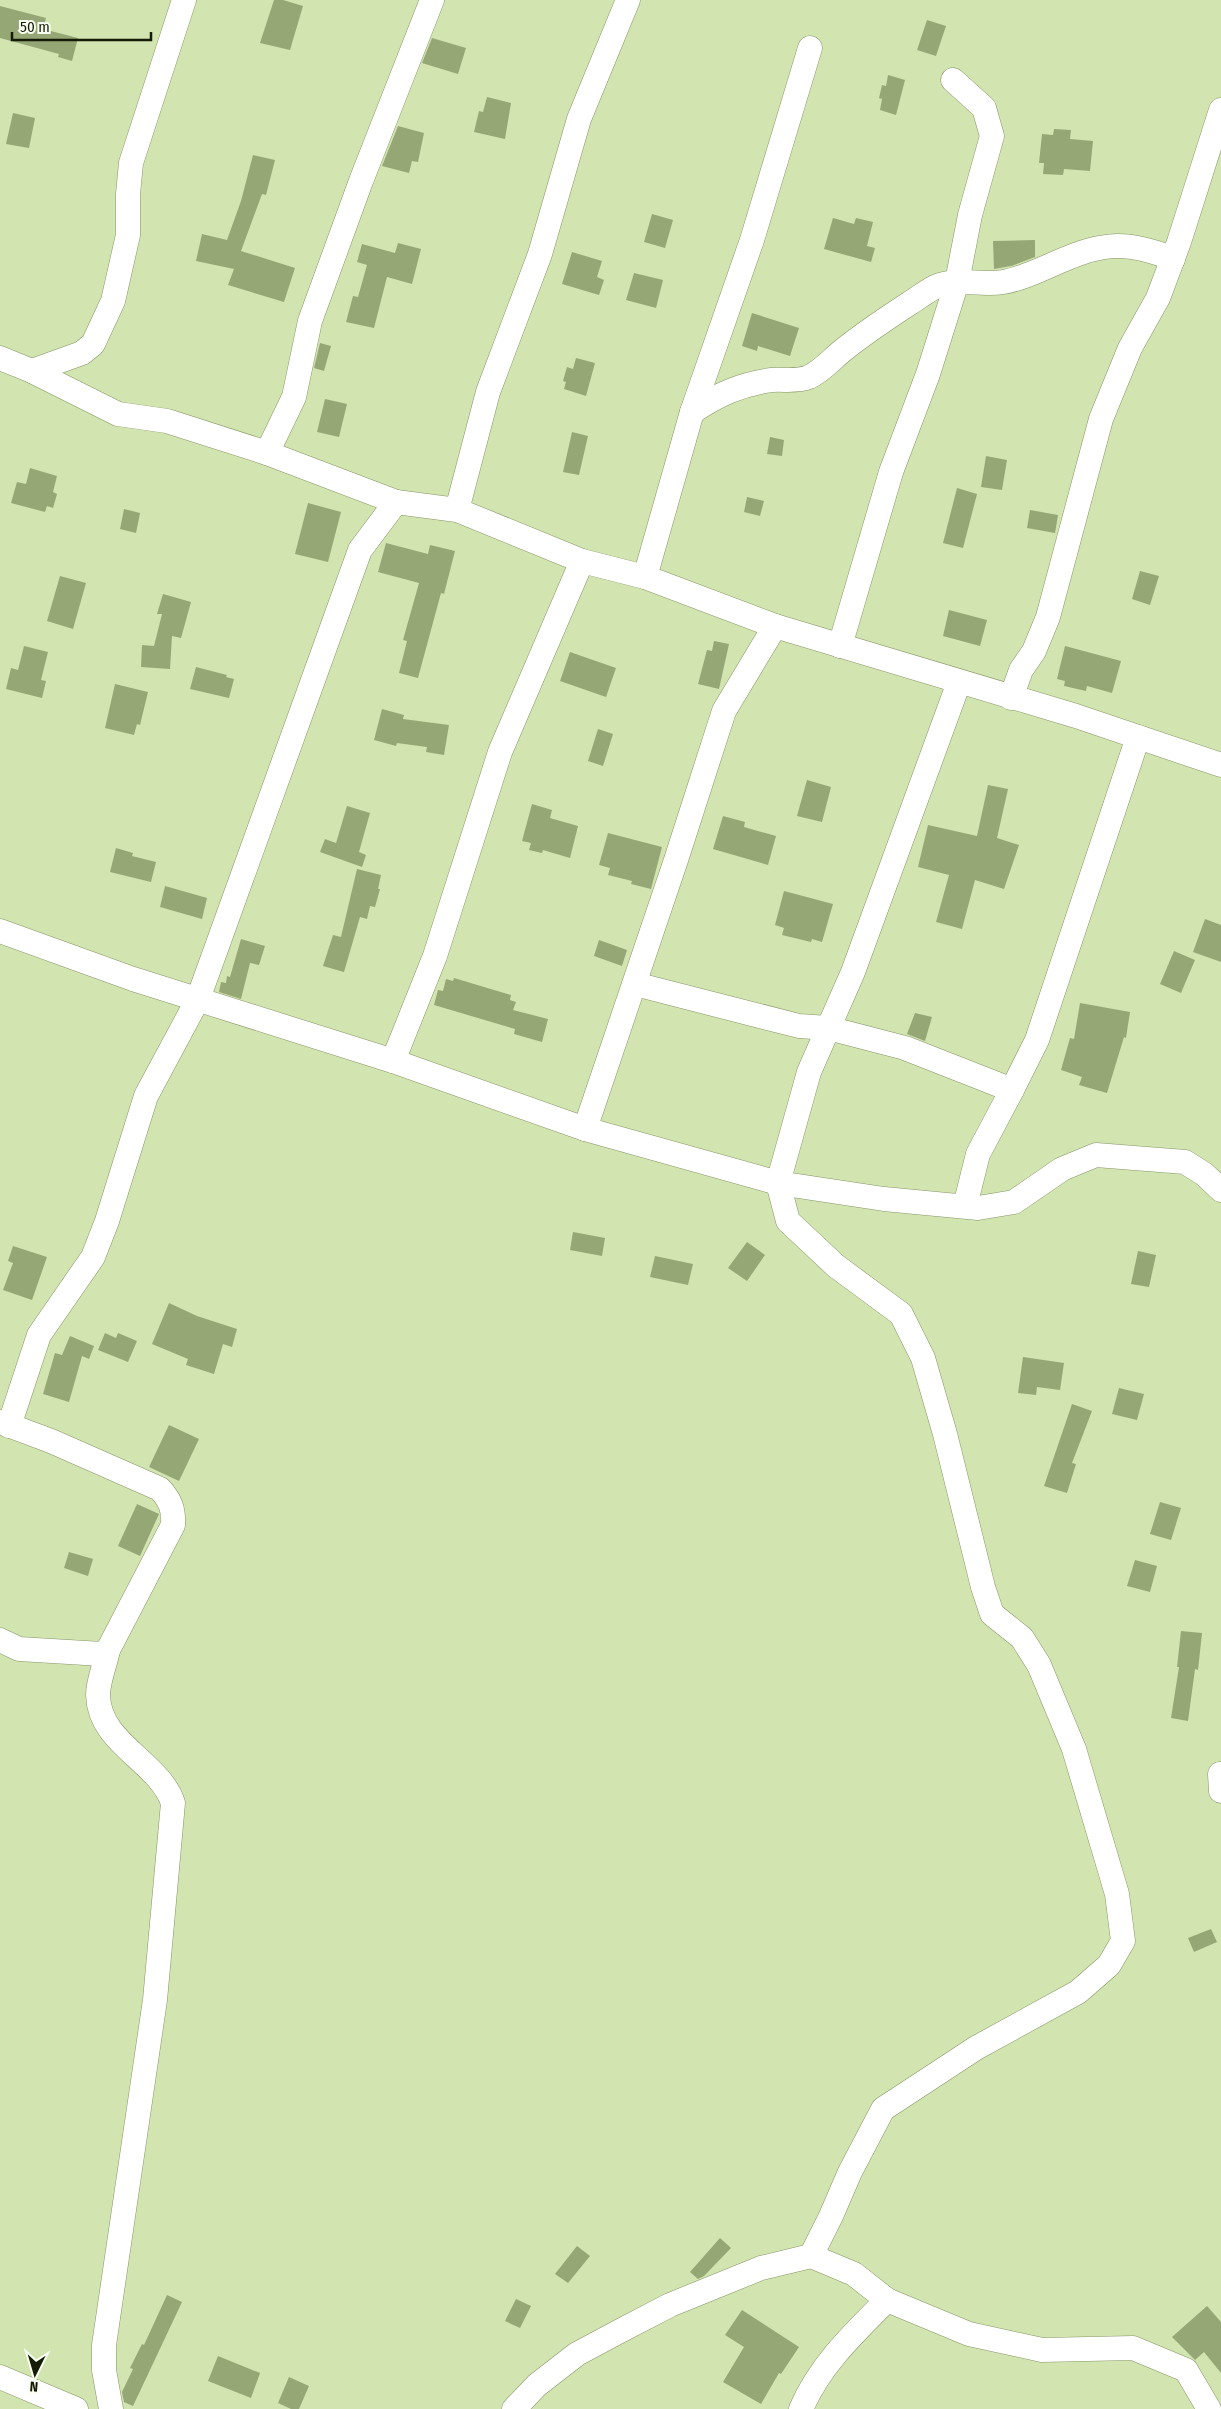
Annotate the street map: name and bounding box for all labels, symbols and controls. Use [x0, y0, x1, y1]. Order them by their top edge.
scale bar [12, 10, 151, 42]
text: 50 m [20, 18, 50, 36]
north arrow [10, 2349, 60, 2399]
text: N [29, 2378, 39, 2395]

